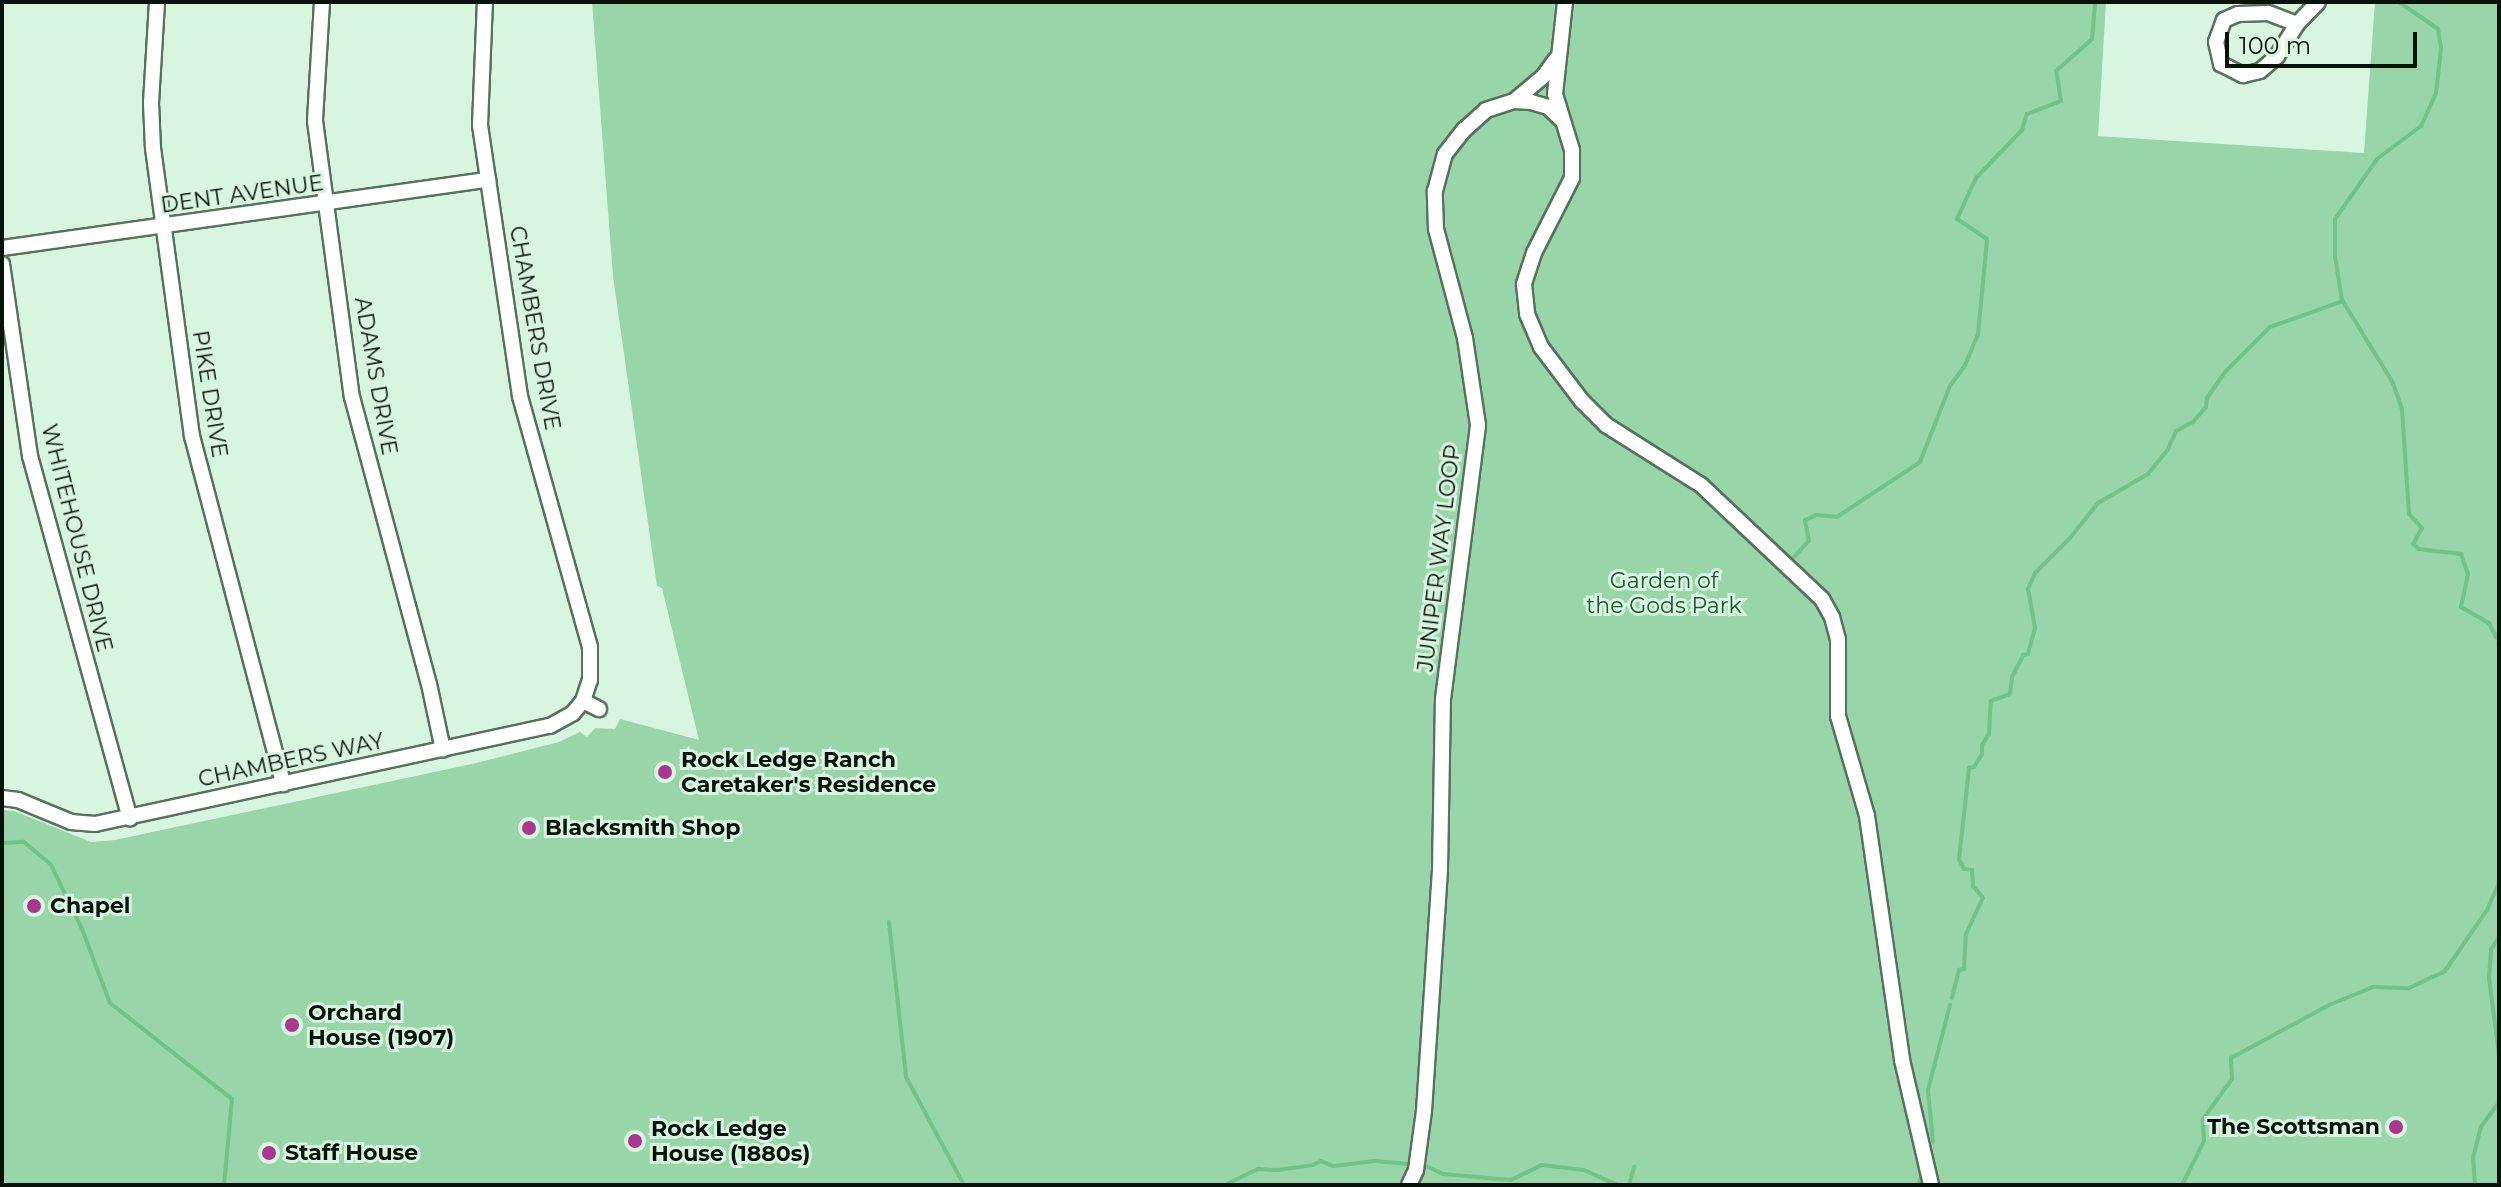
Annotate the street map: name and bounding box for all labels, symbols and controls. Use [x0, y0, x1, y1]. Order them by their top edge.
scale bar [2229, 16, 2421, 66]
text: 100 m [2239, 31, 2311, 60]
street label: DENT AVENUE [159, 170, 325, 218]
street label: CHAMBERS DRIVE [504, 224, 566, 432]
street label: ADAMS DRIVE [349, 295, 403, 457]
street label: PIKE DRIVE [187, 328, 233, 460]
street label: WHITEHOUSE DRIVE [36, 421, 118, 655]
street label: JUNIPER WAY LOOP [1412, 443, 1466, 673]
park label: Garden of the Gods Park [1586, 567, 1742, 618]
street label: CHAMBERS WAY [196, 727, 386, 793]
place label: Rock Ledge Ranch Caretaker's Residence [681, 746, 936, 798]
marker: Rock Ledge Ranch Caretaker's Residence [656, 763, 674, 781]
place label: Blacksmith Shop [545, 815, 740, 841]
marker: Blacksmith Shop [520, 819, 538, 837]
place label: Chapel [50, 893, 130, 919]
marker: Chapel [25, 897, 43, 915]
place label: Orchard House (1907) [308, 999, 454, 1050]
marker: Orchard House (1907) [283, 1016, 301, 1034]
place label: The Scottsman [2207, 1114, 2380, 1140]
place label: Rock Ledge House (1880s) [651, 1115, 810, 1166]
marker: The Scottsman [2387, 1118, 2405, 1136]
marker: Rock Ledge House (1880s) [626, 1132, 644, 1150]
place label: Staff House [285, 1140, 418, 1166]
marker: Staff House [260, 1144, 278, 1162]

